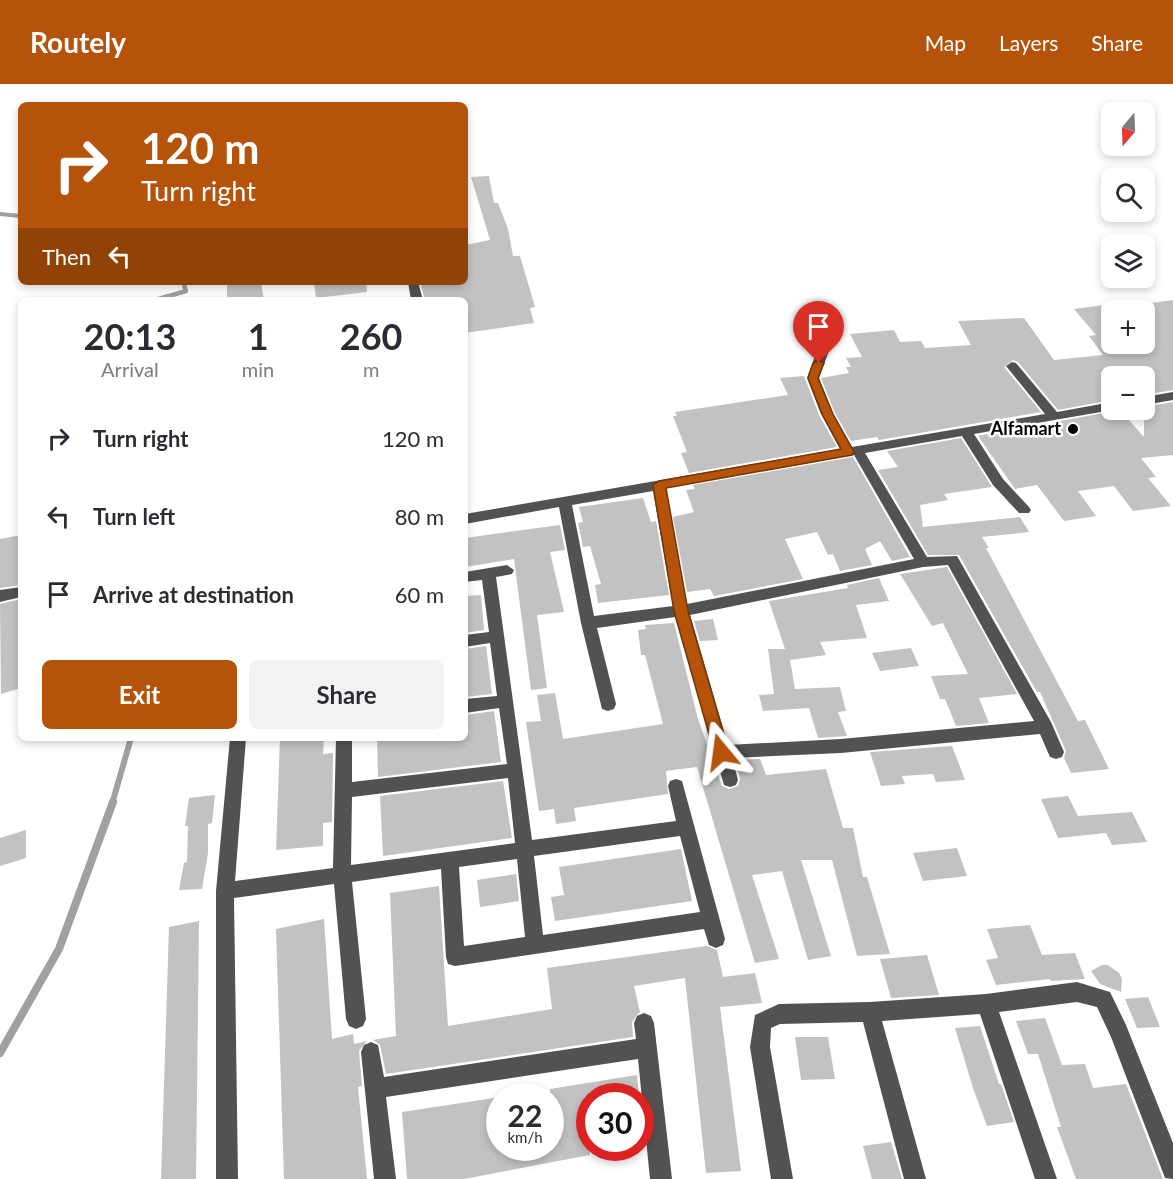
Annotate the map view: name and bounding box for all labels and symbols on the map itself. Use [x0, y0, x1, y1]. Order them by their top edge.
north arrow [1101, 102, 1155, 156]
pin [793, 301, 844, 363]
place label: Alfamart [990, 417, 1061, 439]
marker: Alfamart [1066, 422, 1080, 436]
position arrow [689, 720, 753, 784]
speed limit sign: 30 [576, 1083, 654, 1161]

